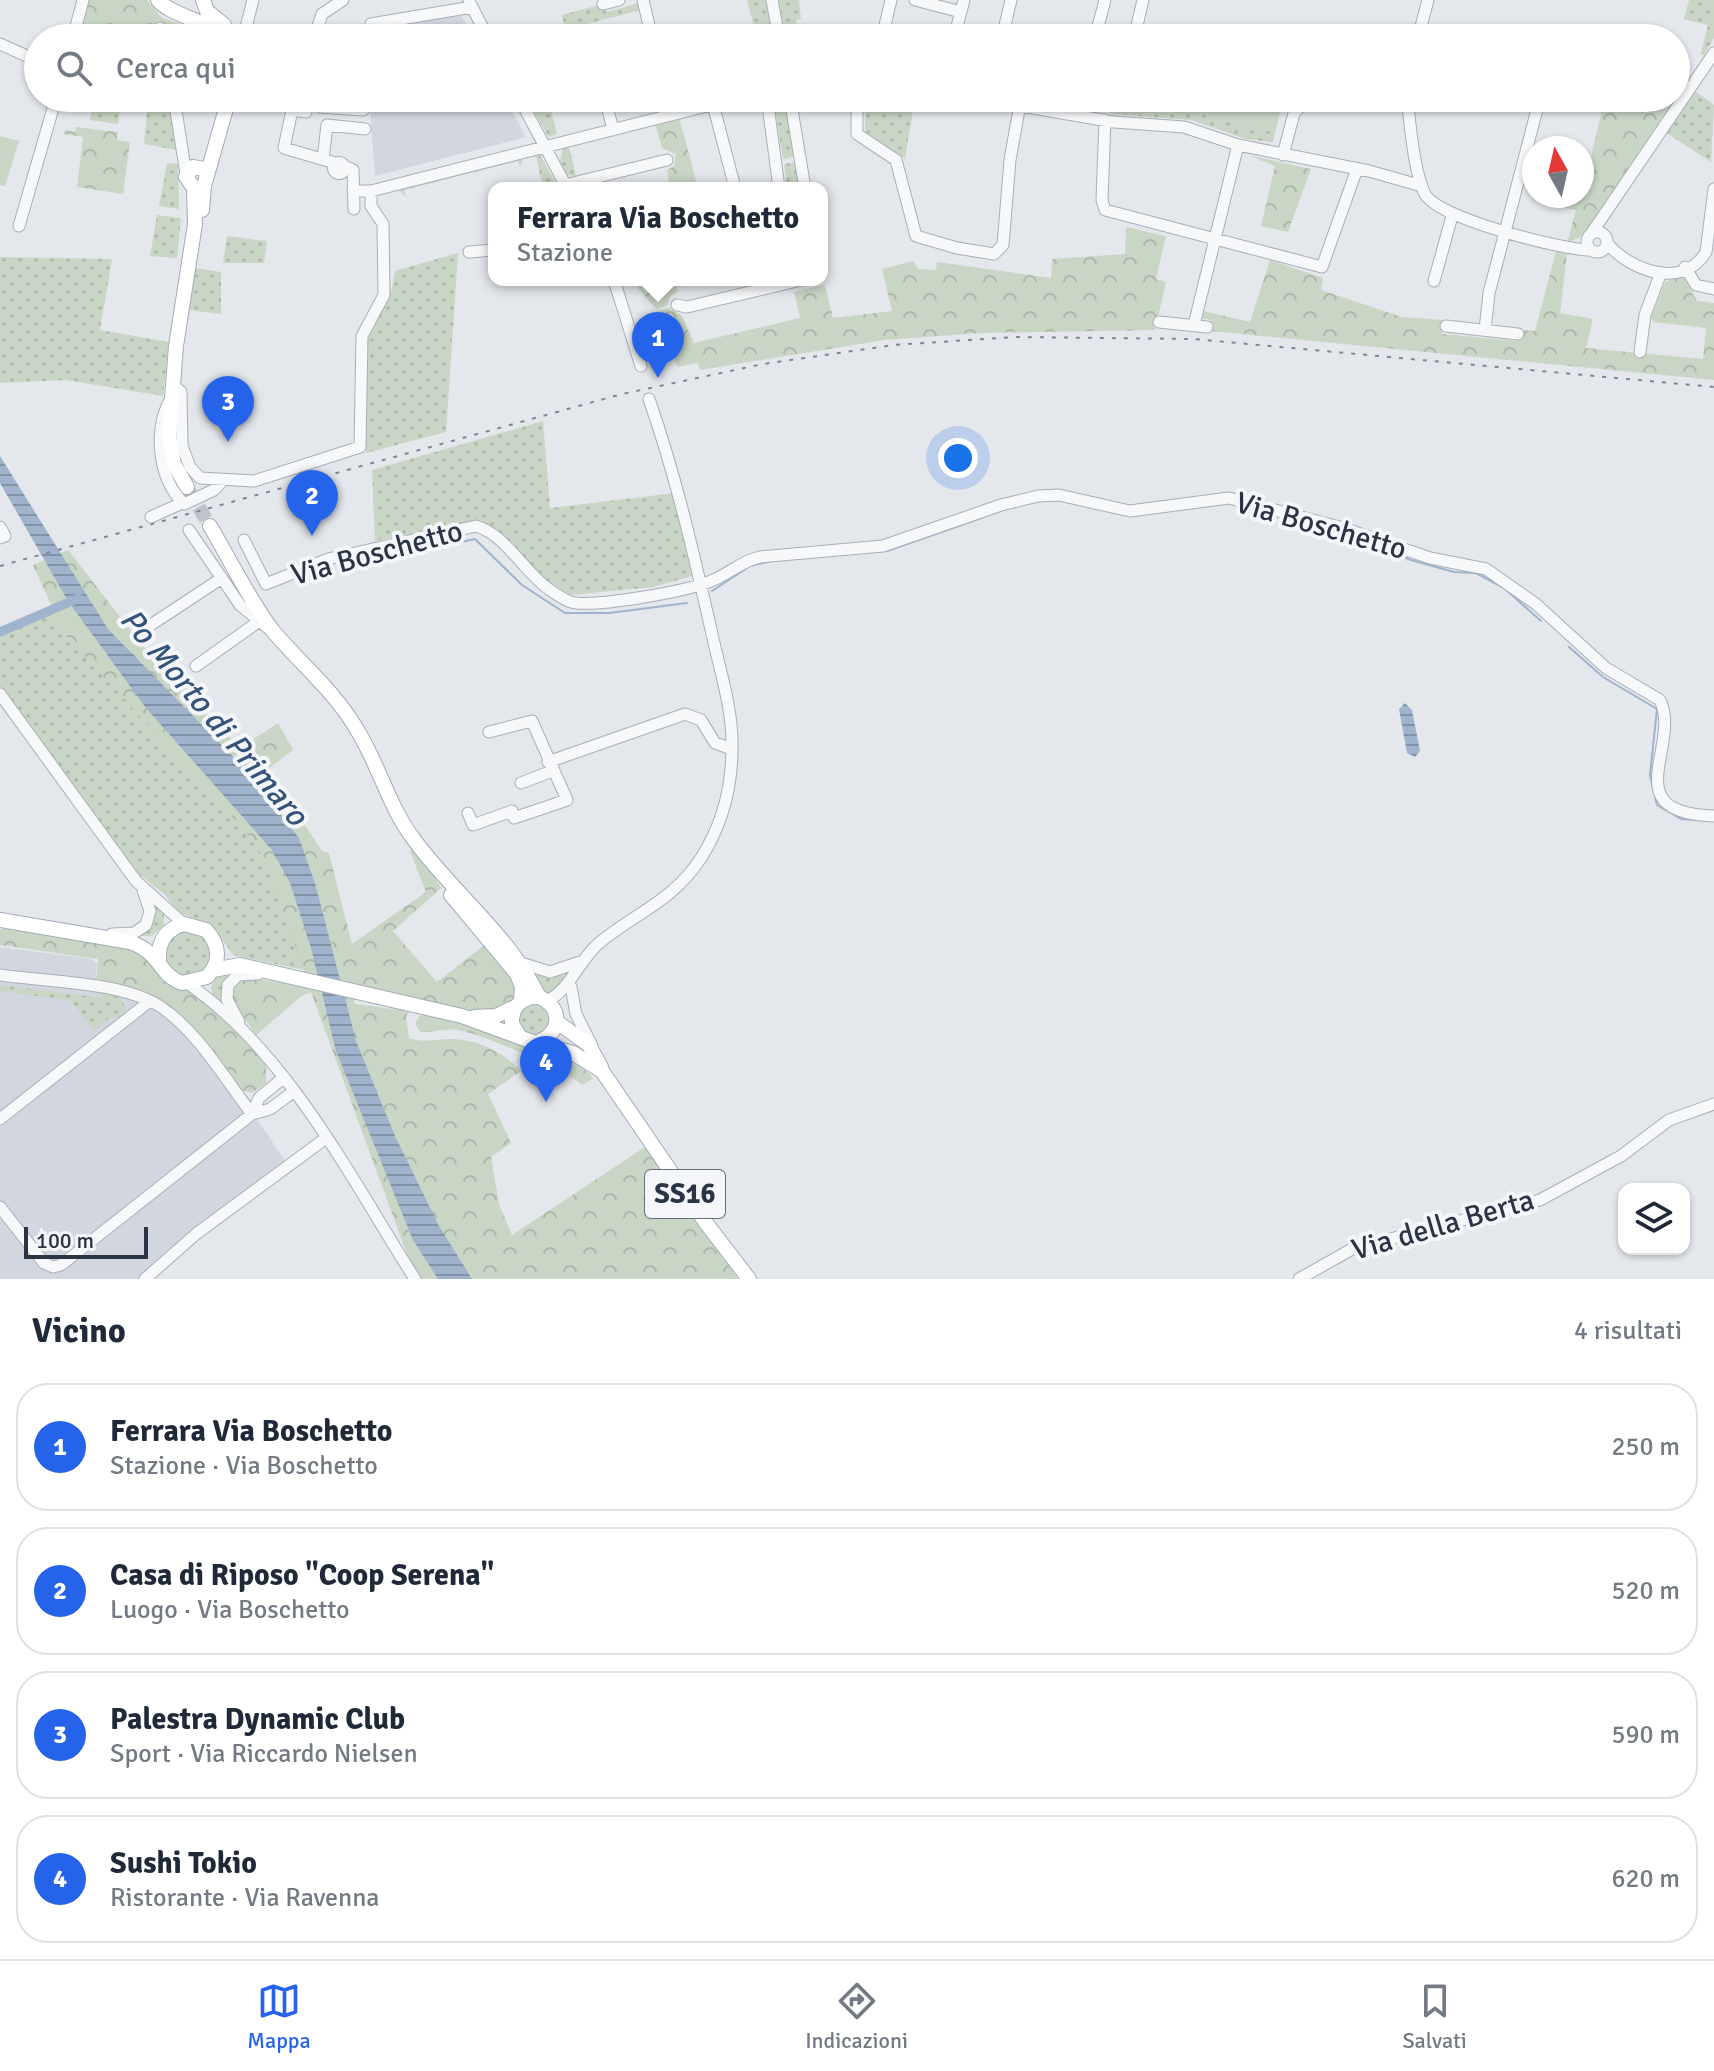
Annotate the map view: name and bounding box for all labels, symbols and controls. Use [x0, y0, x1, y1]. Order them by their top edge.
search box [24, 24, 1690, 112]
icon: search [52, 46, 96, 90]
text: Cerca qui [116, 50, 236, 87]
north arrow [1522, 136, 1594, 208]
popup [488, 182, 828, 286]
text: Ferrara Via Boschetto [517, 200, 799, 237]
text: Stazione [517, 237, 613, 269]
pin: 1 [632, 312, 684, 378]
pin: 3 [202, 376, 254, 442]
your location [938, 438, 978, 478]
pin: 2 [286, 470, 338, 536]
street label: Via Boschetto [1231, 484, 1411, 568]
street label: Via Boschetto [287, 512, 467, 594]
water label: Po Morto di Primaro [112, 601, 317, 834]
pin: 4 [520, 1036, 572, 1102]
road number: SS16 [645, 1170, 725, 1218]
street label: Via della Berta [1348, 1181, 1538, 1269]
map controls [1618, 1183, 1690, 1255]
button: layers [1618, 1183, 1690, 1255]
scale bar [24, 1223, 148, 1259]
text: 100 m [36, 1227, 94, 1254]
text: Vicino [32, 1310, 126, 1352]
text: 4 risultati [1574, 1315, 1682, 1347]
text: Ferrara Via Boschetto [110, 1413, 392, 1450]
text: 1 [53, 1431, 67, 1463]
text: 250 m [1611, 1431, 1680, 1463]
text: Stazione · Via Boschetto [110, 1450, 378, 1482]
text: Casa di Riposo "Coop Serena" [110, 1557, 494, 1594]
text: 2 [53, 1575, 67, 1607]
text: 520 m [1611, 1575, 1680, 1607]
text: Luogo · Via Boschetto [110, 1594, 350, 1626]
text: Palestra Dynamic Club [110, 1701, 405, 1738]
text: 3 [53, 1719, 67, 1751]
text: 590 m [1611, 1719, 1680, 1751]
text: Sport · Via Riccardo Nielsen [110, 1738, 418, 1770]
text: Sushi Tokio [110, 1845, 257, 1882]
text: 4 [53, 1863, 67, 1895]
text: 620 m [1611, 1863, 1680, 1895]
text: Ristorante · Via Ravenna [110, 1882, 380, 1914]
tab: Mappa [247, 1979, 311, 2054]
tab: Indicazioni [805, 1979, 908, 2054]
tab: Salvati [1402, 1979, 1467, 2054]

